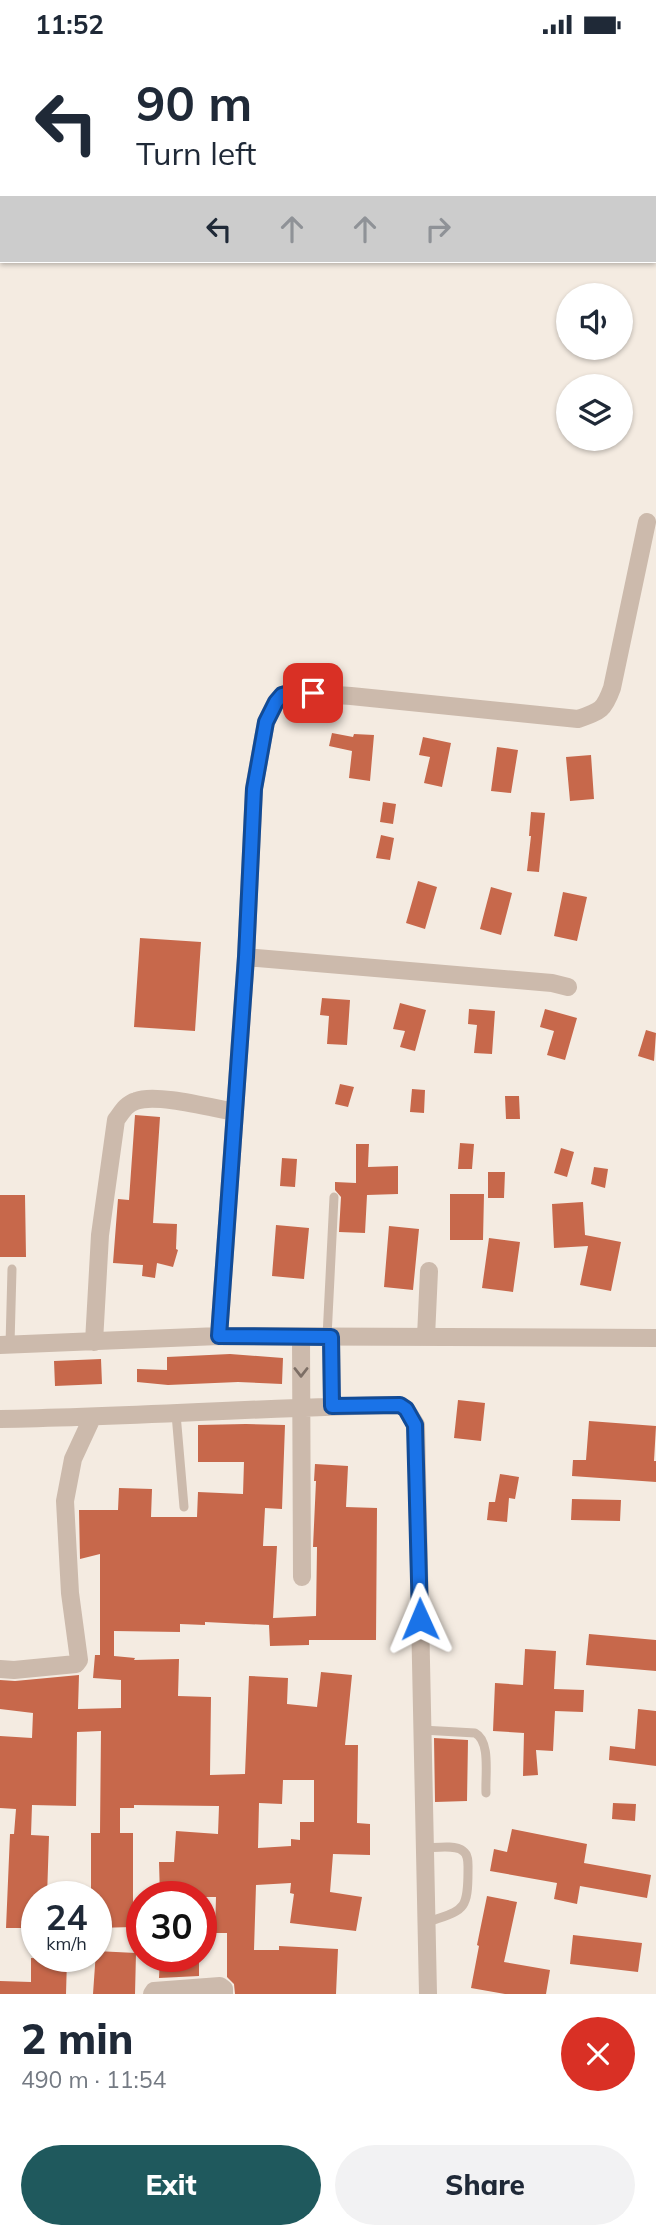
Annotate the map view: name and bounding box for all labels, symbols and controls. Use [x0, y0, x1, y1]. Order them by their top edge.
text: 11:52 [35, 8, 104, 41]
text: 90 m [136, 72, 252, 133]
icon: left [21, 77, 112, 168]
text: Turn left [136, 133, 256, 173]
icon: left [200, 210, 238, 248]
icon: ahead [273, 210, 311, 248]
icon: ahead [346, 210, 384, 248]
icon: right [419, 210, 457, 248]
map controls [556, 283, 633, 451]
button: sound [556, 283, 633, 360]
button: layers [556, 374, 633, 451]
pin [283, 663, 343, 723]
icon: arrive [294, 674, 332, 712]
one-way arrow [293, 1367, 309, 1378]
position arrow [383, 1582, 457, 1656]
speed limit sign: 30 [126, 1881, 217, 1972]
text: 24 [45, 1895, 88, 1939]
text: km/h [46, 1932, 87, 1955]
text: 2 min [21, 2012, 134, 2065]
button: close [561, 2017, 635, 2091]
text: 490 m · 11:54 [21, 2065, 166, 2094]
button: Exit [21, 2145, 321, 2225]
button: Share [335, 2145, 635, 2225]

